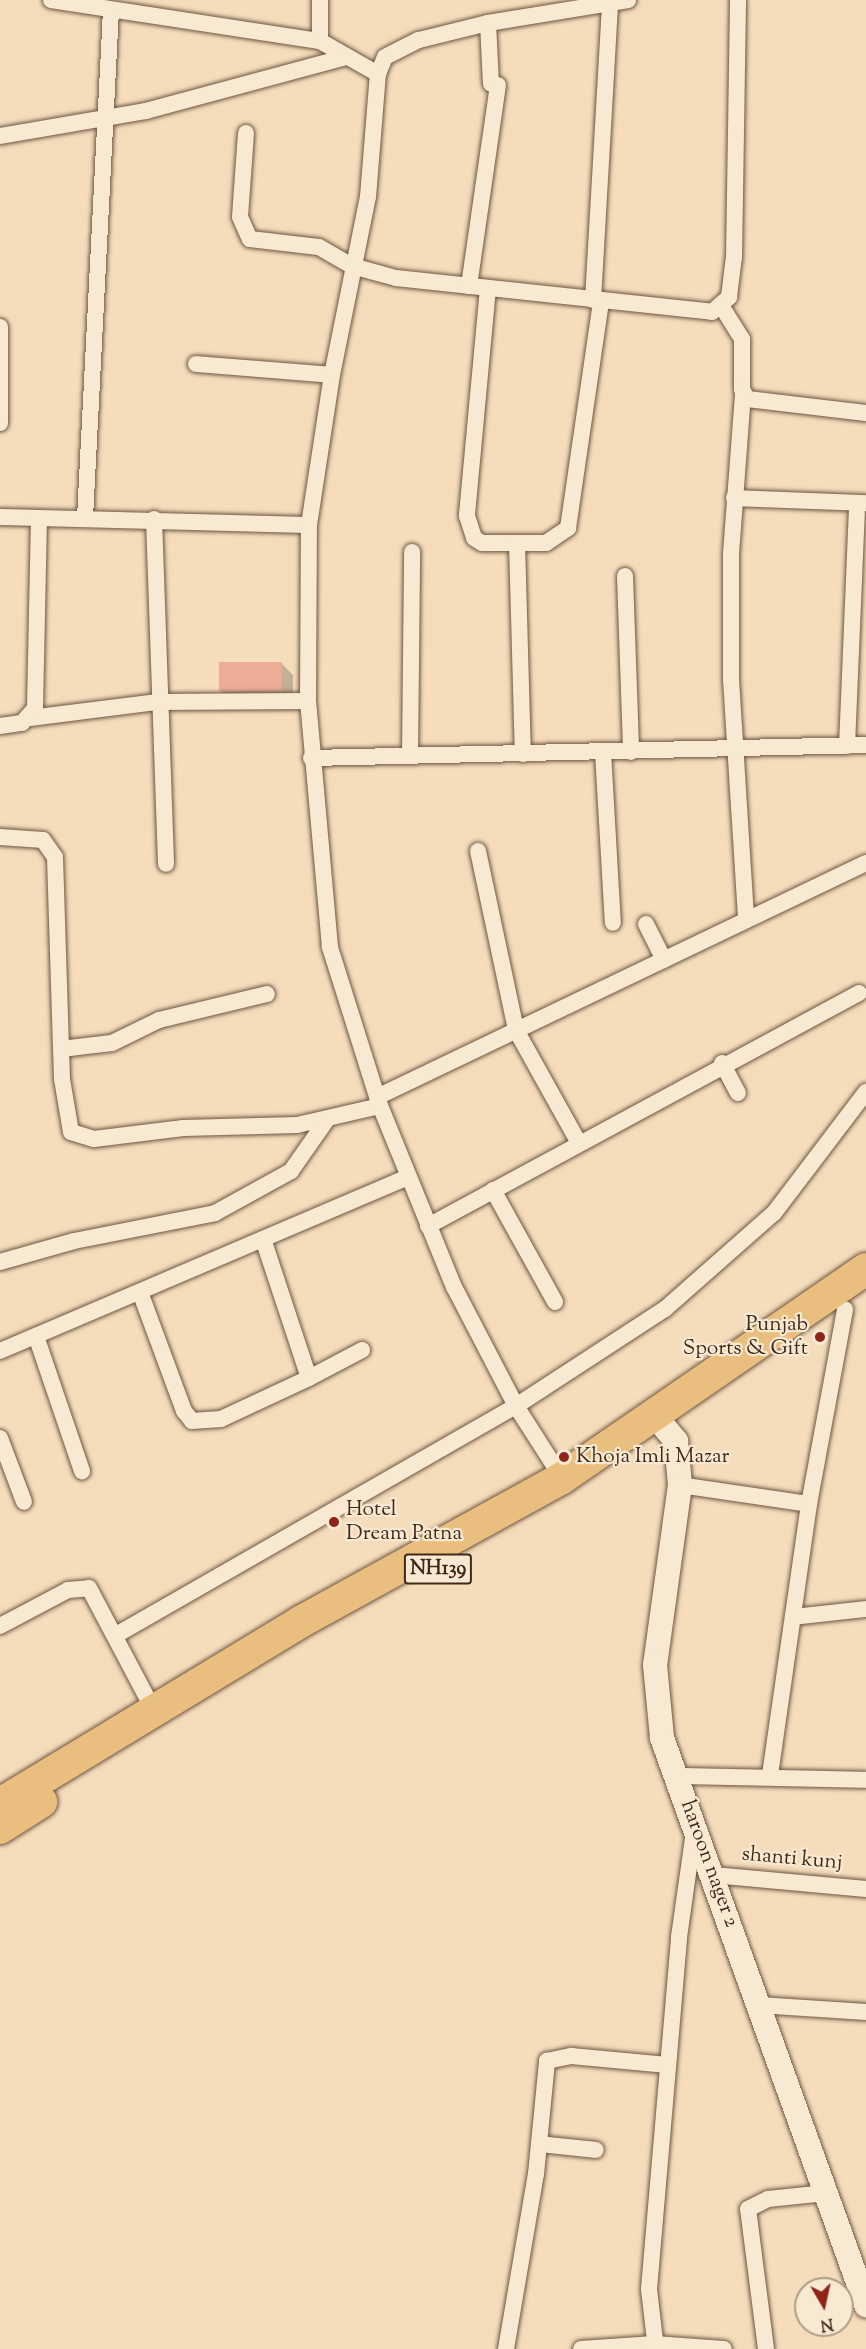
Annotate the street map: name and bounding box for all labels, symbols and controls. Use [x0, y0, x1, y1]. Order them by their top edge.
place label: Punjab Sports & Gift [683, 1312, 808, 1362]
marker: Punjab Sports & Gift [813, 1330, 827, 1344]
place label: Khoja Imli Mazar [576, 1444, 729, 1470]
marker: Khoja Imli Mazar [557, 1450, 571, 1464]
place label: Hotel Dream Patna [346, 1497, 462, 1547]
marker: Hotel Dream Patna [327, 1515, 341, 1529]
road number: NH139 [404, 1552, 472, 1586]
street label: haroon nager 2 [674, 1797, 744, 1931]
street label: shanti kunj [741, 1842, 843, 1876]
north arrow [794, 2277, 854, 2337]
text: N [818, 2311, 835, 2336]

